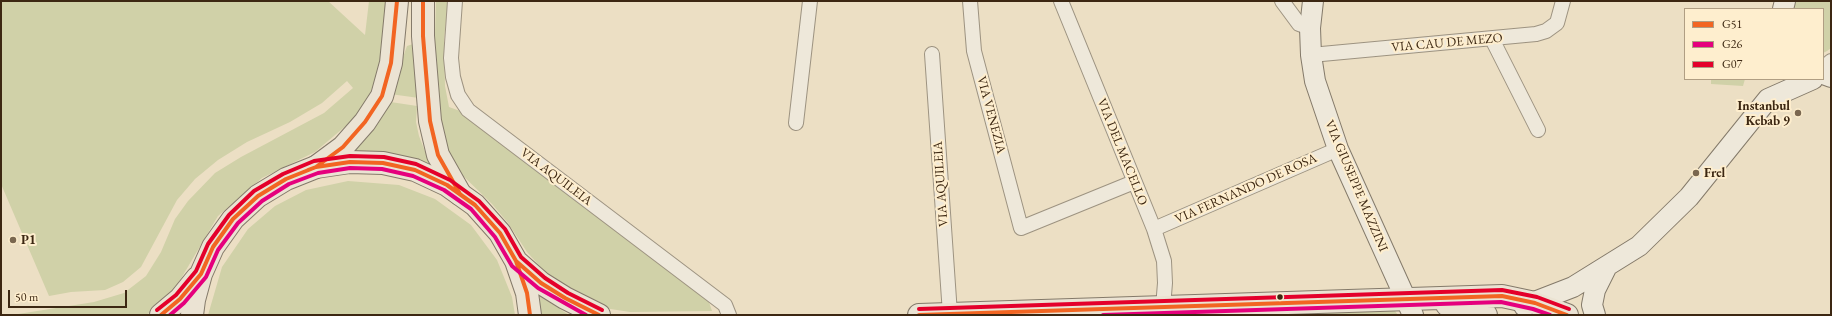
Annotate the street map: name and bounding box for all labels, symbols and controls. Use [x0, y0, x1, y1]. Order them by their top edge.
legend [1684, 8, 1824, 80]
text: G51 [1722, 16, 1742, 32]
street label: VIA CAU DE MEZO [1391, 30, 1503, 56]
text: G26 [1722, 36, 1742, 52]
text: G07 [1722, 56, 1742, 72]
street label: VIA VENEZIA [973, 74, 1009, 156]
street label: VIA DEL MACELLO [1093, 96, 1151, 208]
place label: Instanbul Kebab 9 [1738, 98, 1790, 129]
marker: Instanbul Kebab 9 [1793, 108, 1803, 118]
street label: VIA GIUSEPPE MAZZINI [1321, 118, 1391, 254]
street label: VIA AQUILEIA [930, 141, 952, 227]
street label: VIA AQUILEIA [517, 145, 595, 209]
street label: VIA FERNANDO DE ROSA [1173, 151, 1319, 227]
place label: Frel [1704, 165, 1725, 181]
marker: Frel [1691, 168, 1701, 178]
place label: P1 [21, 232, 36, 248]
marker: P1 [8, 235, 18, 245]
scale bar [10, 282, 129, 308]
text: 50 m [15, 289, 38, 305]
unlabelled marker [1275, 292, 1285, 302]

